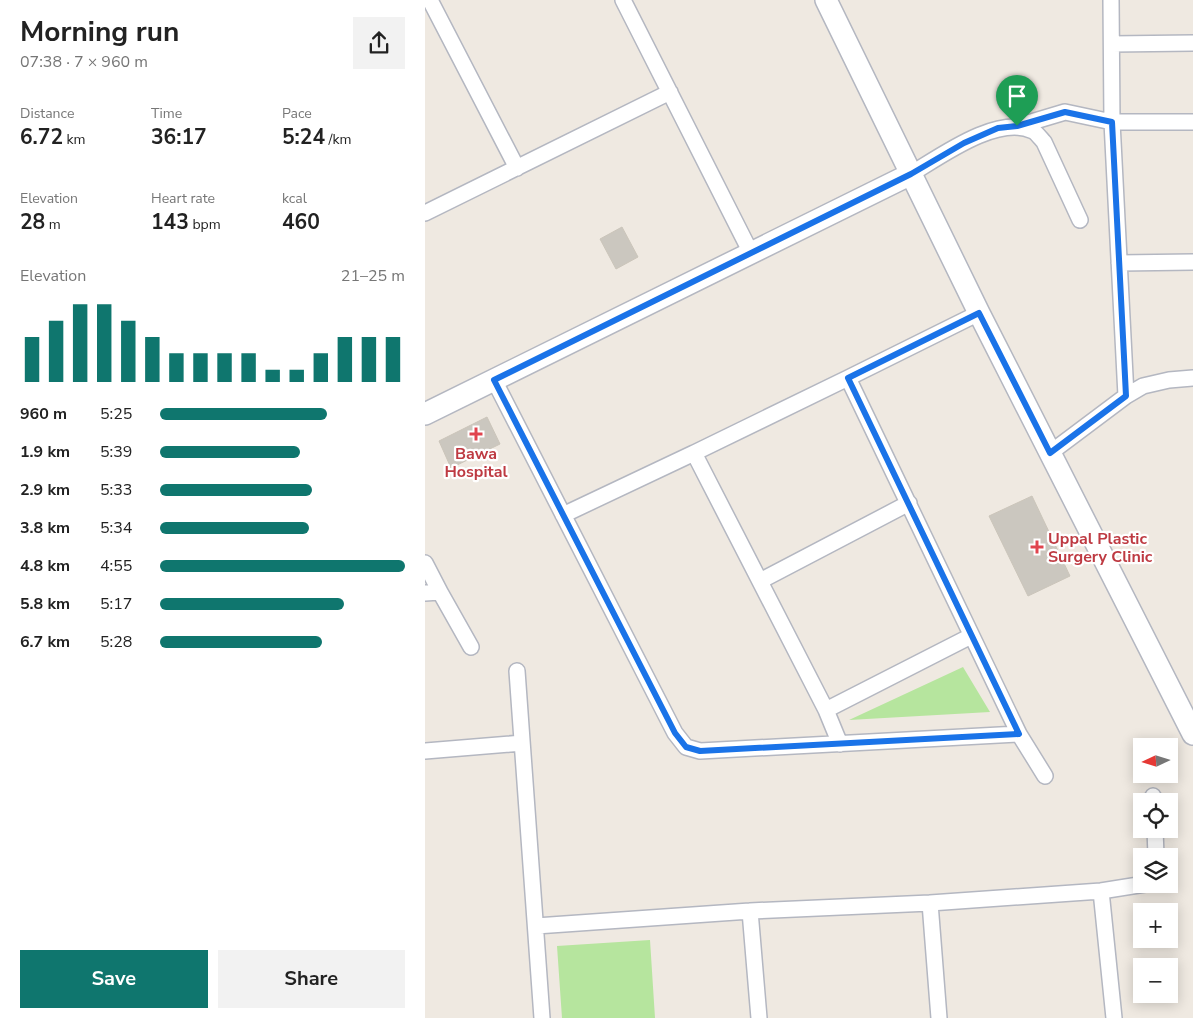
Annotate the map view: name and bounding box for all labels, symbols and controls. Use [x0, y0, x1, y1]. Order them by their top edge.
text: Morning run [20, 13, 179, 51]
button: share [353, 17, 405, 69]
text: 07:38 · 7 × 960 m [20, 51, 148, 73]
pin [996, 75, 1038, 126]
icon: arrive [1003, 82, 1031, 110]
text: Distance [20, 104, 74, 123]
text: Time [151, 104, 182, 123]
text: Pace [282, 104, 312, 123]
text: 6.72 [20, 123, 63, 151]
text: 36:17 [151, 123, 207, 151]
text: 5:24 [282, 123, 325, 151]
text: km [63, 130, 86, 149]
text: /km [325, 130, 352, 149]
text: Elevation [20, 189, 78, 208]
text: Heart rate [151, 189, 215, 208]
text: kcal [282, 189, 307, 208]
text: 28 [20, 208, 45, 236]
text: 143 [151, 208, 189, 236]
text: 460 [282, 208, 320, 236]
text: m [45, 215, 61, 234]
text: bpm [189, 215, 221, 234]
text: Elevation [20, 265, 86, 287]
text: 21–25 m [341, 265, 405, 287]
text: 960 m [20, 403, 67, 425]
text: 5:25 [100, 403, 132, 425]
marker: Bawa Hospital [469, 427, 483, 441]
text: 1.9 km [20, 441, 70, 463]
text: 5:39 [100, 441, 132, 463]
place label: Bawa Hospital [444, 443, 508, 483]
text: 2.9 km [20, 479, 70, 501]
text: 5:33 [100, 479, 132, 501]
text: 3.8 km [20, 517, 70, 539]
text: 5:34 [100, 517, 132, 539]
place label: Uppal Plastic Surgery Clinic [1048, 528, 1153, 568]
marker: Uppal Plastic Surgery Clinic [1030, 540, 1044, 554]
text: 4.8 km [20, 555, 70, 577]
text: 4:55 [100, 555, 132, 577]
text: 5.8 km [20, 593, 70, 615]
text: 5:17 [100, 593, 132, 615]
text: 6.7 km [20, 631, 70, 653]
text: 5:28 [100, 631, 132, 653]
north arrow [1133, 738, 1177, 782]
map controls [1133, 738, 1178, 1003]
button: locate [1133, 793, 1178, 838]
button: layers [1133, 848, 1178, 893]
button: + [1133, 903, 1178, 948]
button: Save [20, 950, 208, 1008]
button: Share [218, 950, 405, 1008]
button: − [1133, 958, 1178, 1003]

